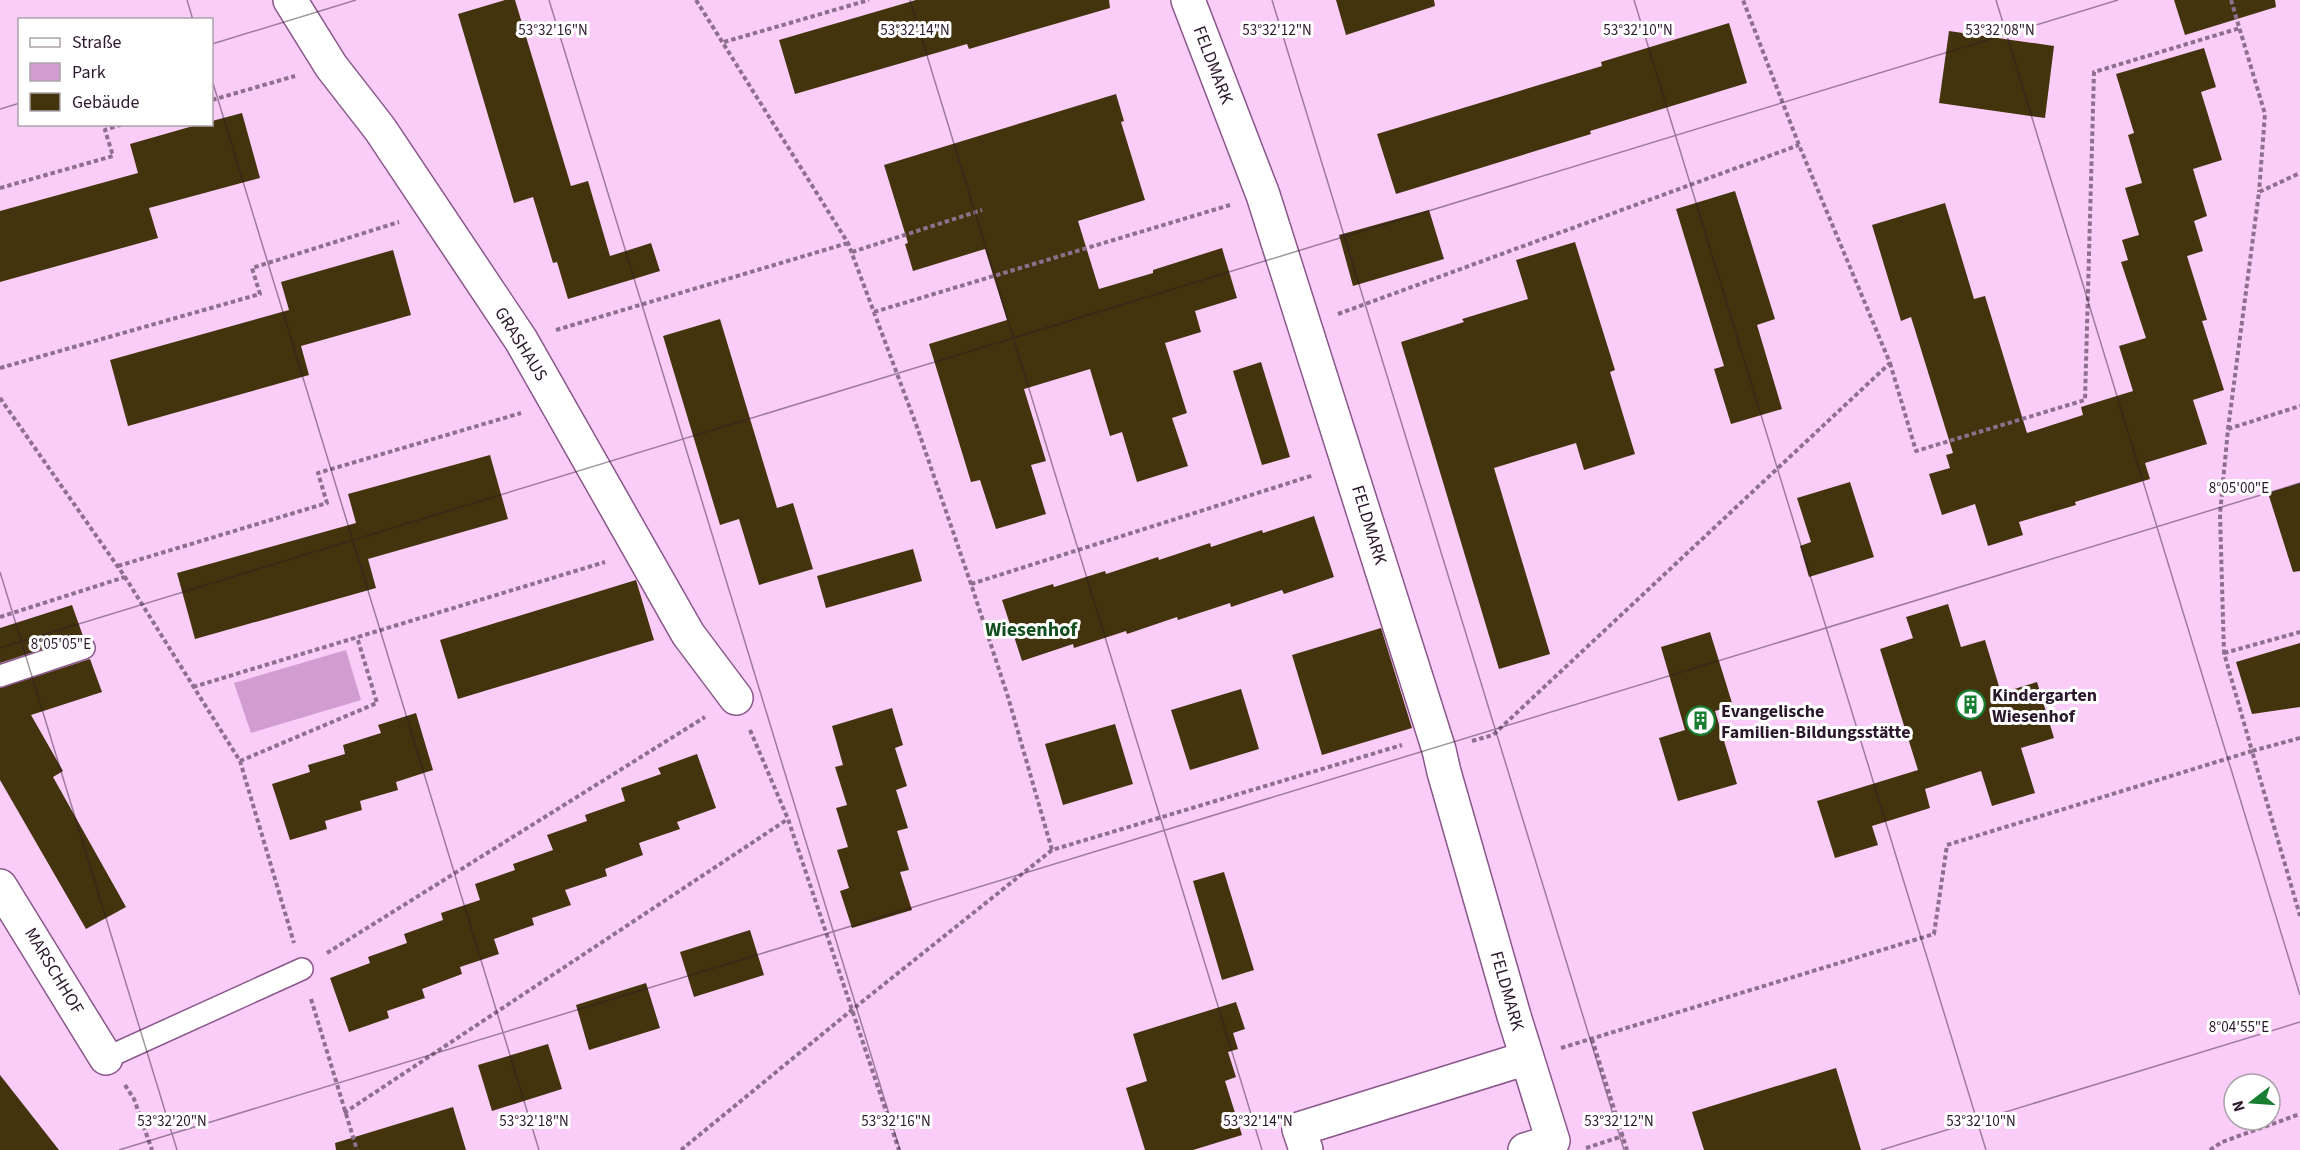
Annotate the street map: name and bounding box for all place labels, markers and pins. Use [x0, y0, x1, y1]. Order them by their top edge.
place label: Kindergarten Wiesenhof [1992, 683, 2097, 729]
building icon: Kindergarten Wiesenhof [1955, 689, 1987, 721]
place label: Evangelische Familien-Bildungsstätte [1721, 699, 1910, 745]
building icon: Evangelische Familien-Bildungsstätte [1684, 705, 1716, 737]

